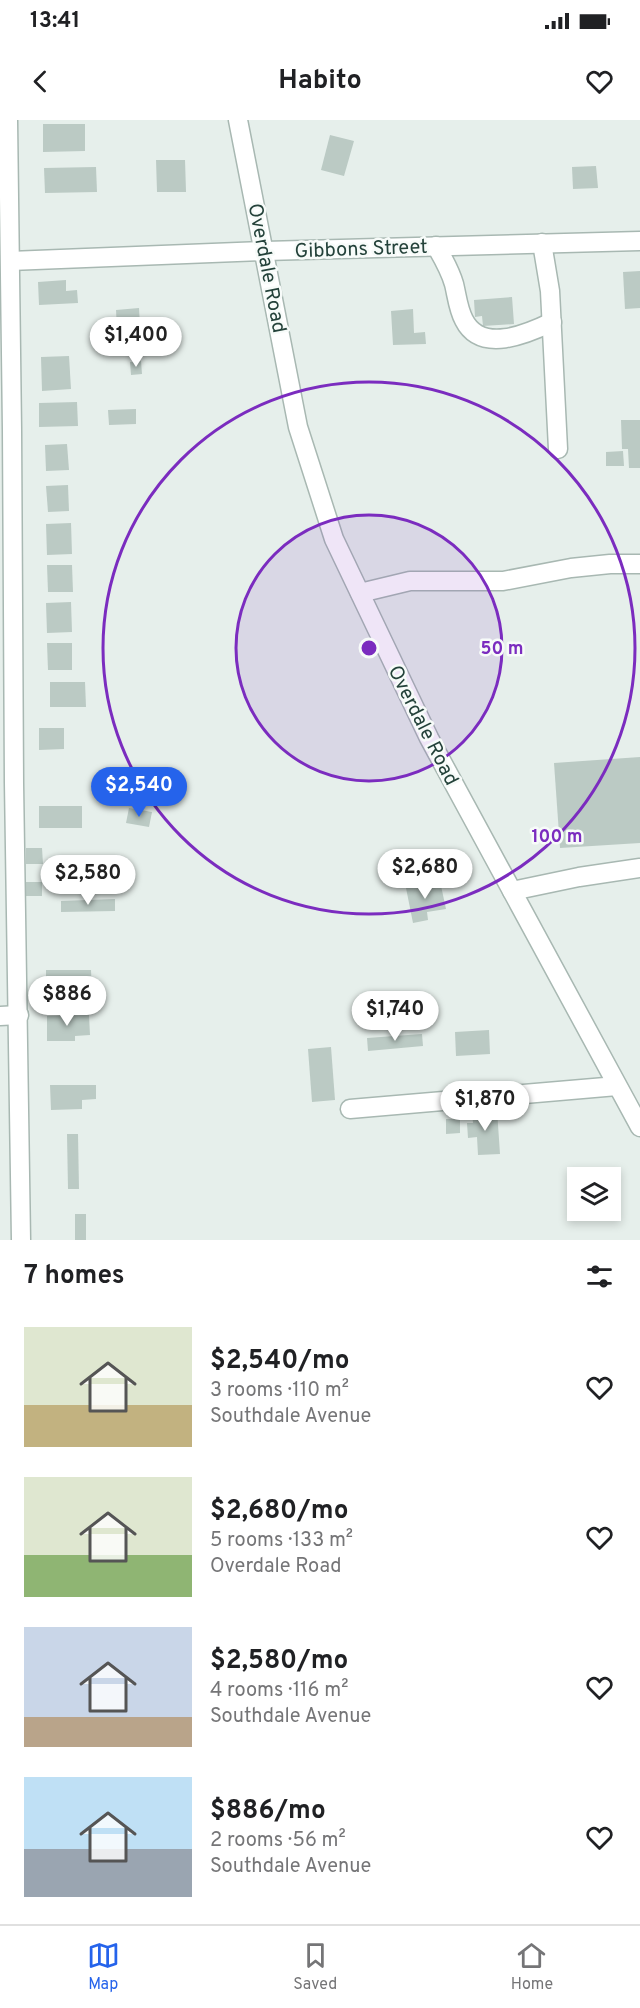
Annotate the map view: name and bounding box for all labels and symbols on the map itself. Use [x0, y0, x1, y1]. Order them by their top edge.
street label: Overdale Road [241, 201, 291, 335]
street label: Gibbons Street [294, 235, 428, 265]
pin: $1,400 [87, 317, 185, 368]
centre of rings [359, 638, 379, 658]
text: 50 m [480, 638, 524, 661]
street label: Overdale Road [381, 661, 464, 790]
pin: $2,540 [90, 767, 188, 818]
text: 100 m [531, 826, 583, 849]
pin: $2,680 [376, 849, 474, 900]
pin: $2,580 [39, 855, 137, 906]
pin: $886 [31, 976, 103, 1027]
pin: $1,740 [346, 991, 444, 1042]
pin: $1,870 [436, 1081, 534, 1132]

